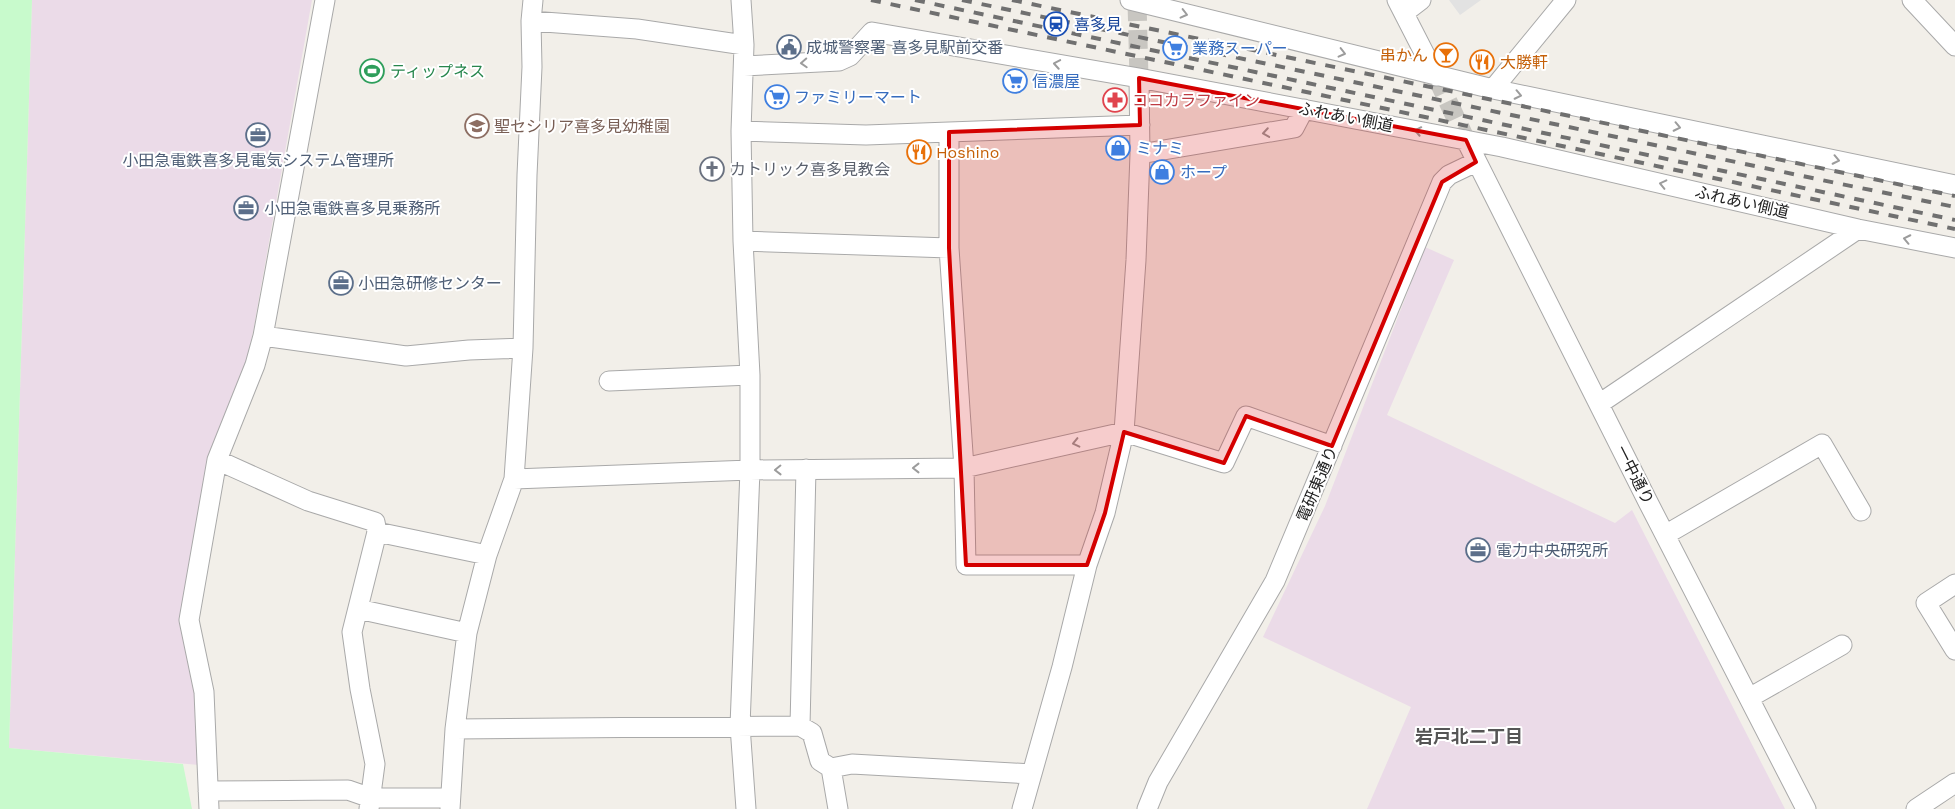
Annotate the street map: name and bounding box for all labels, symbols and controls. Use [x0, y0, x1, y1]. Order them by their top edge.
one-way arrow [1180, 8, 1189, 19]
station icon: 喜多見 [1043, 11, 1069, 37]
place label: 喜多見 [1074, 15, 1122, 34]
public building icon: 成城警察署 喜多見駅前交番 [776, 34, 802, 60]
supermarket icon: 業務スーパー [1162, 35, 1188, 61]
place label: 成城警察署 喜多見駅前交番 [806, 38, 1003, 57]
place label: 業務スーパー [1192, 39, 1288, 58]
bar icon: 串かん [1433, 42, 1459, 68]
place label: 串かん [1380, 46, 1428, 65]
one-way arrow [1337, 47, 1346, 58]
restaurant icon: 大勝軒 [1469, 49, 1495, 75]
place label: 大勝軒 [1500, 53, 1548, 72]
sports icon: ティップネス [359, 58, 385, 84]
one-way arrow [800, 58, 808, 69]
one-way arrow [1052, 59, 1061, 69]
place label: ティップネス [390, 62, 485, 81]
supermarket icon: 信濃屋 [1002, 68, 1028, 94]
place label: 信濃屋 [1032, 72, 1080, 91]
supermarket icon: ファミリーマート [764, 84, 790, 110]
pharmacy icon: ココカラファイン [1102, 87, 1128, 113]
place label: ファミリーマート [794, 88, 922, 107]
one-way arrow [1513, 89, 1522, 99]
place label: ココカラファイン [1132, 91, 1260, 110]
street label: ふれあい側道 [1297, 99, 1395, 135]
school or university icon: 聖セシリア喜多見幼稚園 [464, 113, 490, 139]
place label: 聖セシリア喜多見幼稚園 [494, 117, 670, 136]
office icon: 小田急電鉄喜多見電気システム管理所 [245, 122, 271, 148]
one-way arrow [1672, 122, 1681, 132]
one-way arrow [1414, 126, 1423, 137]
one-way arrow [1262, 127, 1271, 137]
shop icon: ミナミ [1105, 135, 1131, 161]
restaurant icon: Hoshino [906, 139, 932, 165]
place label: ミナミ [1136, 139, 1184, 158]
place label: Hoshino [936, 143, 999, 162]
place label: 小田急電鉄喜多見電気システム管理所 [122, 151, 394, 170]
one-way arrow [1832, 155, 1840, 165]
church icon: カトリック喜多見教会 [699, 156, 725, 182]
shop icon: ホープ [1149, 159, 1175, 185]
place label: カトリック喜多見教会 [730, 160, 890, 179]
place label: ホープ [1180, 163, 1227, 182]
one-way arrow [1659, 179, 1668, 190]
street label: ふれあい側道 [1693, 182, 1791, 222]
office icon: 小田急電鉄喜多見乗務所 [233, 195, 259, 221]
place label: 小田急電鉄喜多見乗務所 [264, 199, 440, 218]
one-way arrow [1903, 234, 1912, 245]
office icon: 小田急研修センター [328, 270, 354, 296]
place label: 小田急研修センター [358, 274, 502, 293]
one-way arrow [1072, 437, 1081, 448]
street label: 一中通り [1612, 442, 1658, 508]
street label: 電研東通り [1293, 443, 1341, 525]
one-way arrow [912, 463, 920, 473]
one-way arrow [774, 465, 782, 475]
office icon: 電力中央研究所 [1465, 537, 1491, 563]
place label: 電力中央研究所 [1496, 541, 1608, 560]
district label: 岩戸北二丁目 [1415, 726, 1523, 747]

